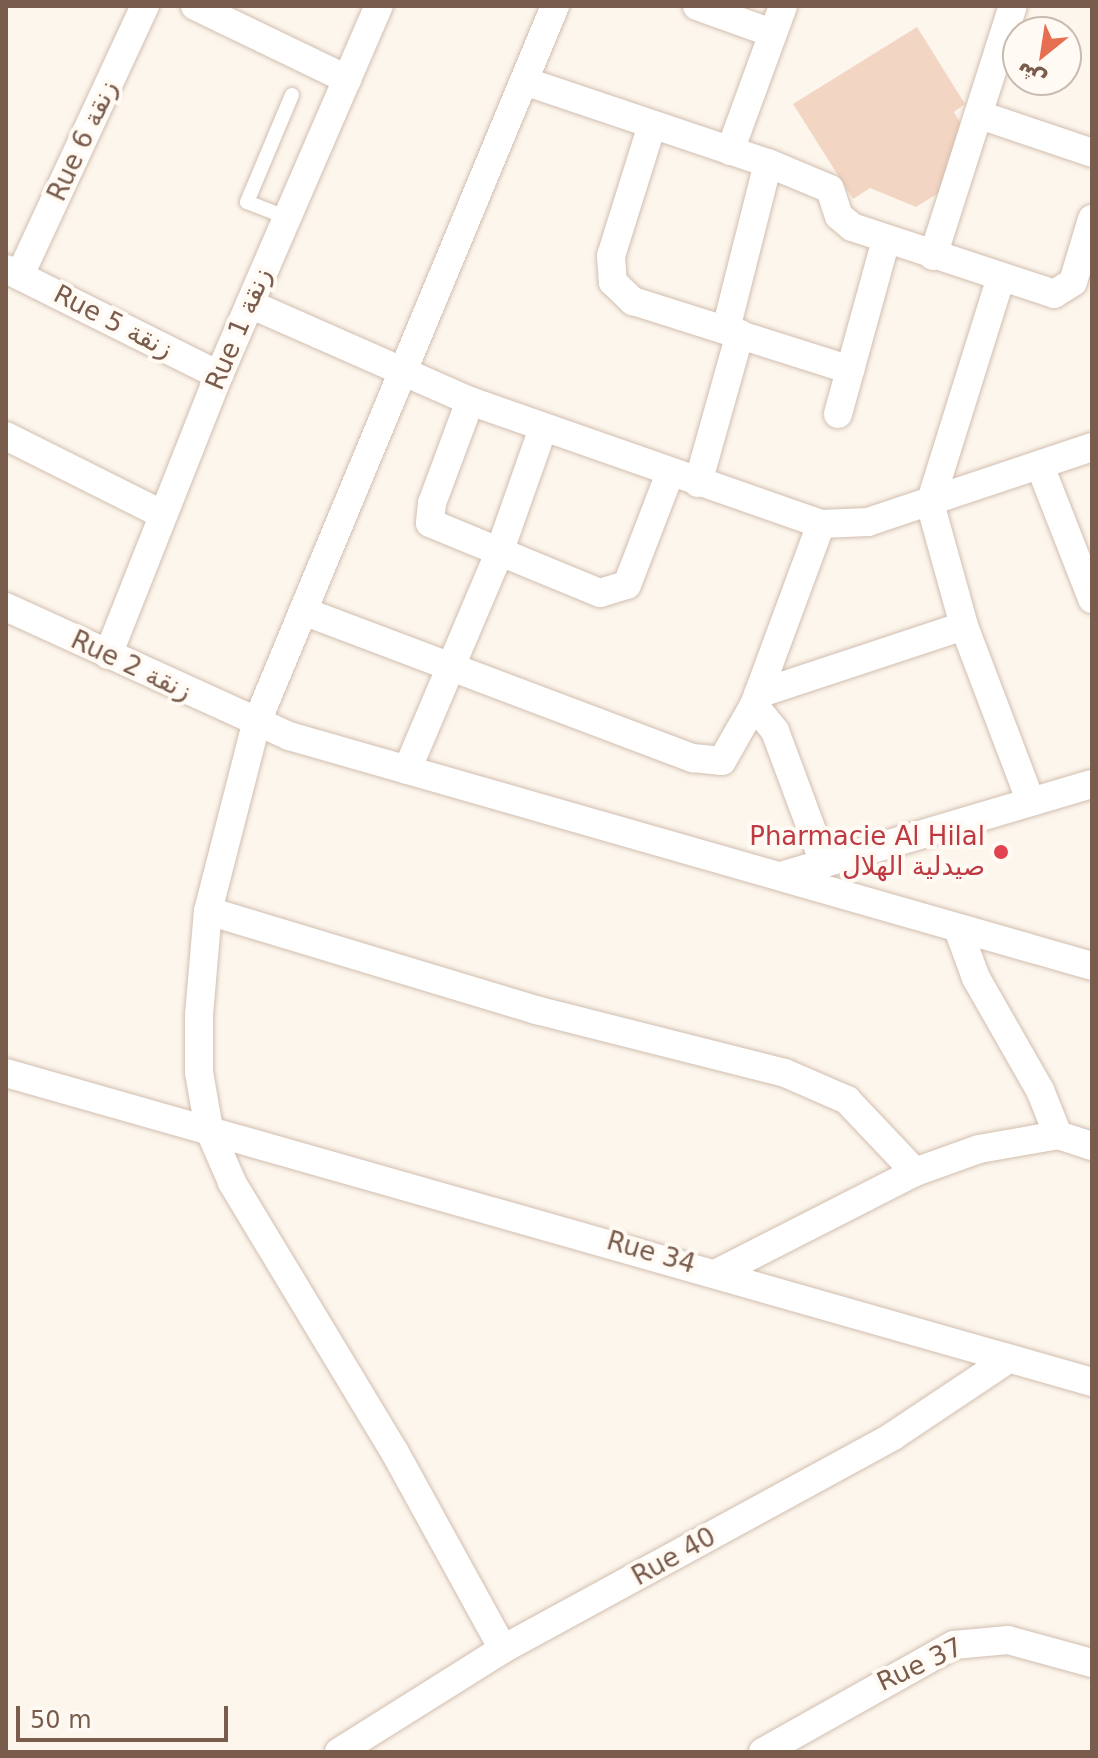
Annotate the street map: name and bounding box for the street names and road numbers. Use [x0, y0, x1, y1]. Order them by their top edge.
street label: Rue 6 زنقة [42, 76, 124, 206]
street label: Rue 1 زنقة [199, 263, 279, 395]
street label: Rue 5 زنقة [48, 279, 178, 365]
street label: Rue 2 زنقة [66, 625, 196, 707]
street label: Rue 34 [603, 1226, 699, 1280]
street label: Rue 40 [627, 1521, 721, 1593]
street label: Rue 37 [872, 1632, 968, 1698]

